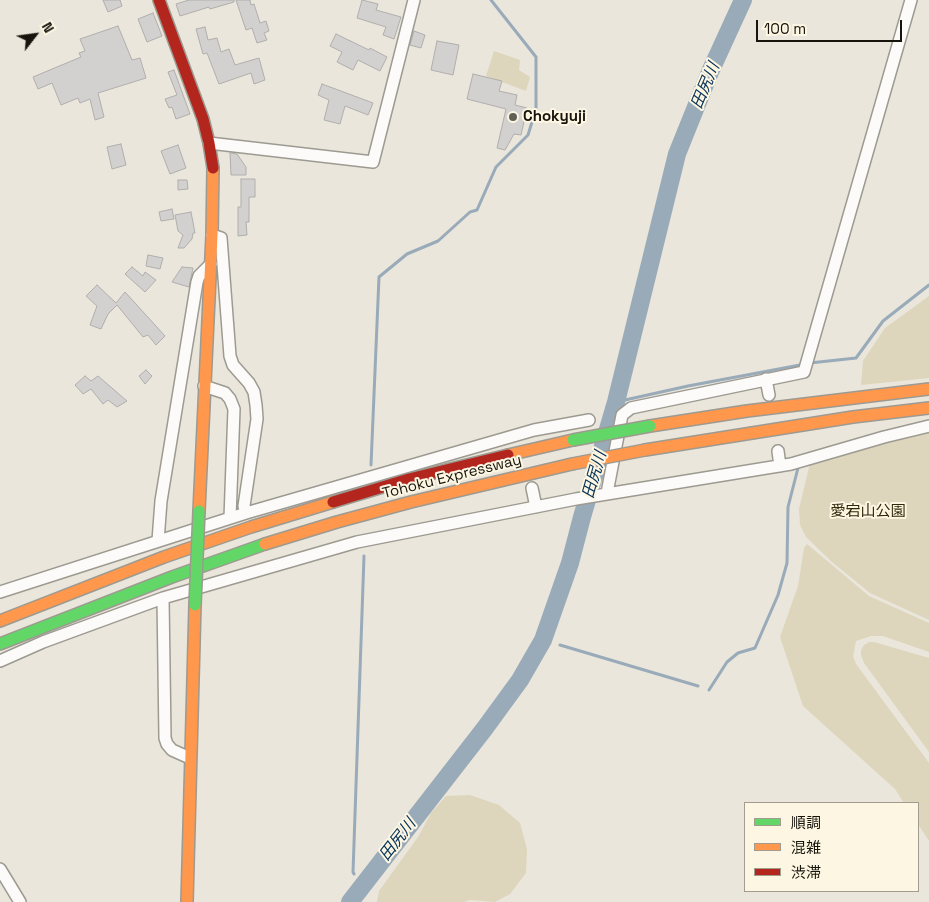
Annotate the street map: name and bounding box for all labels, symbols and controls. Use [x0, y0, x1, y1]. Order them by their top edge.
north arrow [10, 10, 60, 60]
scale bar [759, 10, 905, 42]
text: N [38, 19, 58, 36]
text: 100 m [764, 19, 806, 38]
water label: 田尻川 [688, 60, 724, 112]
place label: Chokyuji [523, 108, 586, 126]
marker: Chokyuji [507, 111, 519, 123]
water label: 田尻川 [579, 449, 611, 501]
street label: Tohoku Expressway [381, 451, 523, 503]
park label: 愛宕山公園 [831, 503, 905, 521]
legend [744, 802, 919, 892]
text: 順調 [791, 813, 821, 832]
water label: 田尻川 [376, 815, 420, 865]
text: 混雑 [791, 838, 821, 857]
text: 渋滞 [791, 863, 821, 882]

